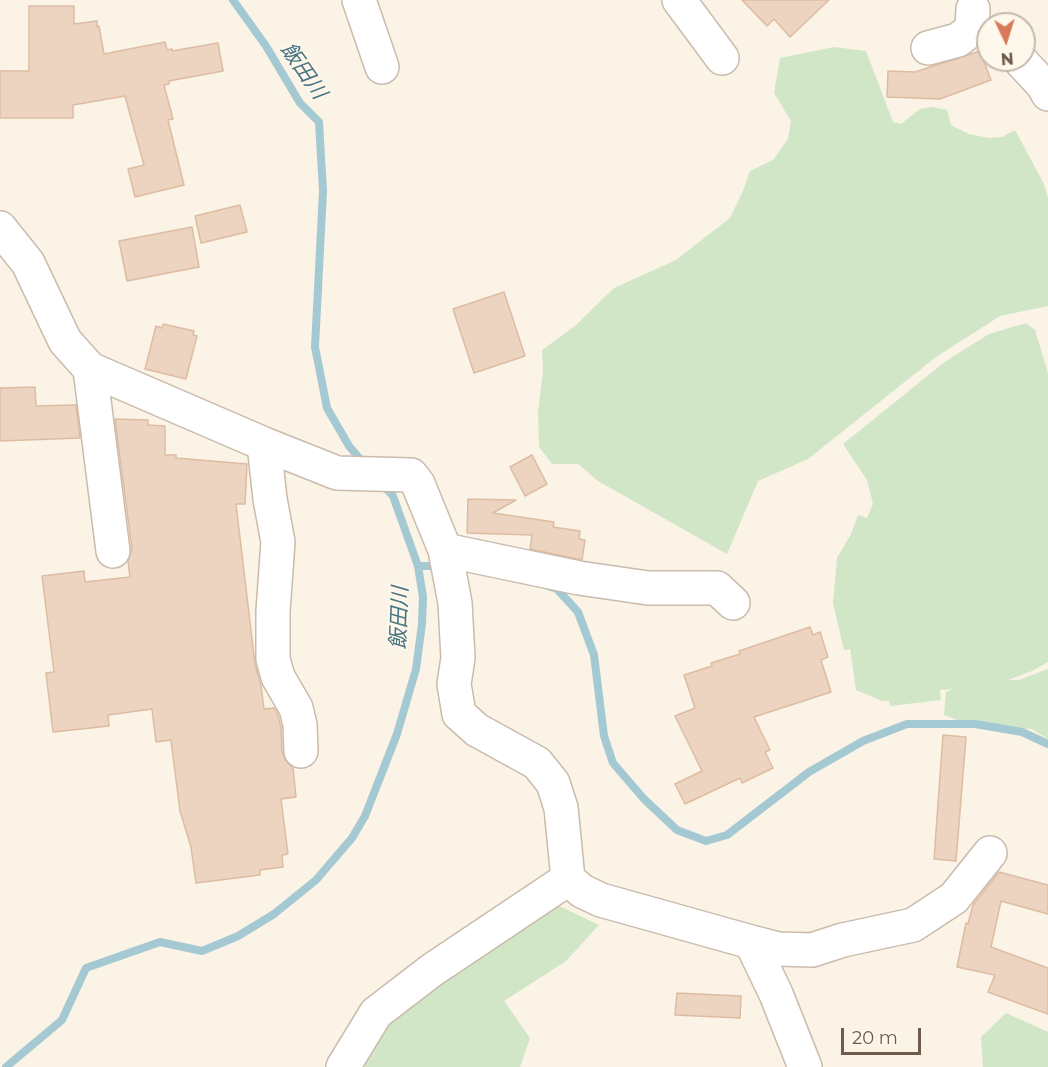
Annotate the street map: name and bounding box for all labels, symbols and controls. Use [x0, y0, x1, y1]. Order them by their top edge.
north arrow [976, 12, 1036, 72]
water label: 飯田川 [275, 38, 331, 104]
text: N [1000, 49, 1014, 68]
water label: 飯田川 [386, 586, 414, 650]
scale bar [844, 1016, 924, 1054]
text: 20 m [852, 1027, 898, 1049]

